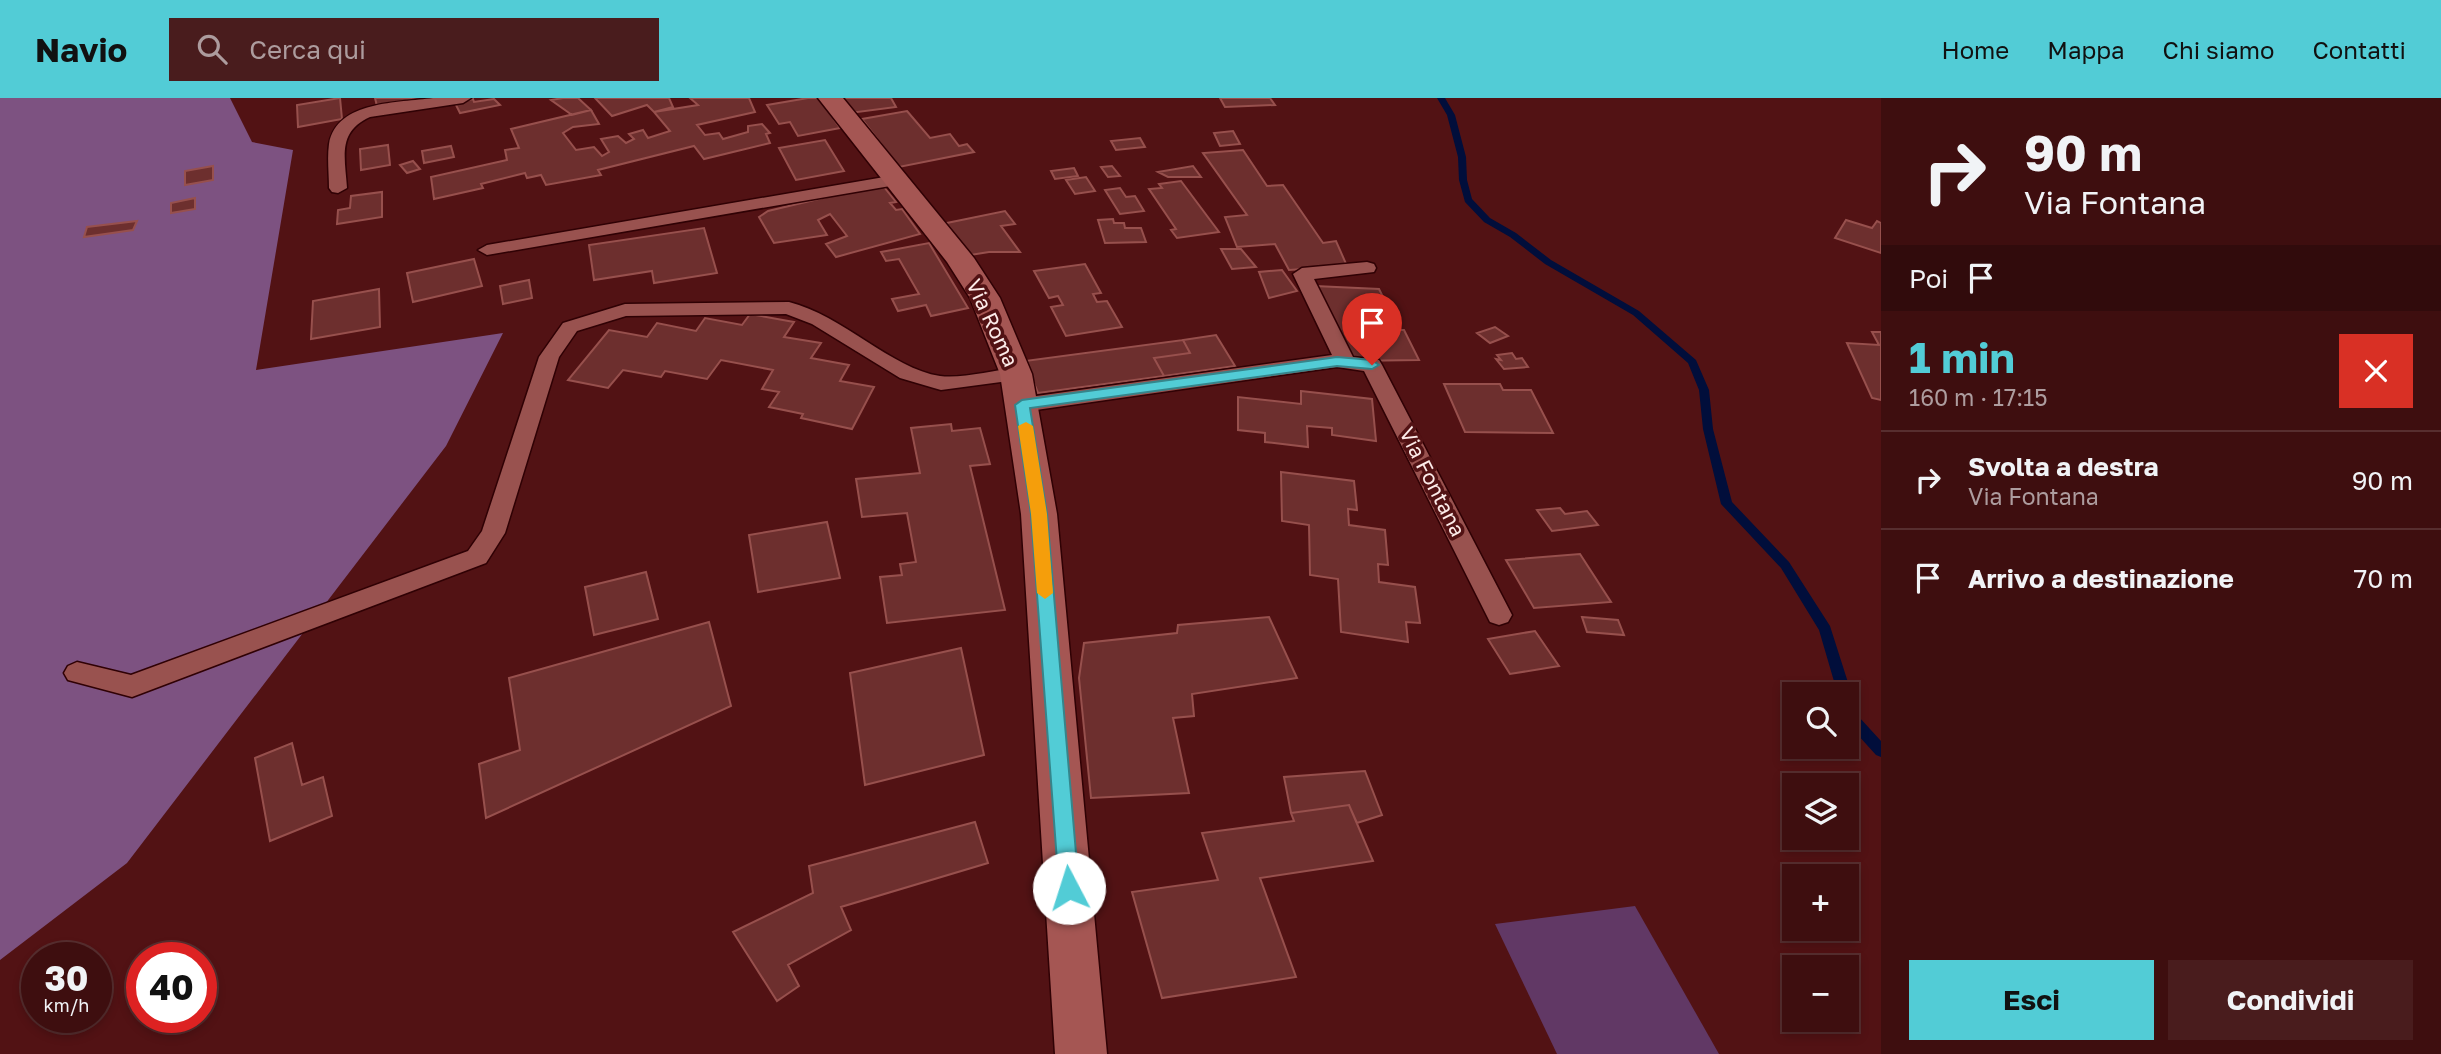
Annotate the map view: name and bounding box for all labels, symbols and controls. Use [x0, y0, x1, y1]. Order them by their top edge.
search box [169, 18, 659, 81]
text: Navio [35, 30, 127, 69]
icon: search [193, 30, 231, 68]
text: Cerca qui [249, 34, 366, 65]
text: Home [1941, 35, 2009, 64]
text: Mappa [2047, 35, 2125, 64]
text: Chi siamo [2163, 35, 2274, 64]
text: Contatti [2312, 35, 2406, 64]
text: 90 m [2024, 123, 2142, 182]
icon: right [1909, 126, 2000, 217]
text: Via Fontana [2024, 183, 2206, 221]
icon: arrive [1962, 259, 2000, 297]
text: Poi [1909, 263, 1948, 294]
street label: Via Roma [961, 275, 1025, 371]
pin [1342, 293, 1402, 365]
icon: arrive [1353, 304, 1391, 342]
text: 1 min [1909, 332, 2015, 382]
button: close [2339, 334, 2413, 408]
text: 160 m · 17:15 [1909, 383, 2048, 411]
street label: Via Fontana [1394, 422, 1472, 541]
text: Svolta a destra [1968, 451, 2159, 482]
icon: right [1909, 461, 1947, 499]
text: 90 m [2352, 465, 2413, 496]
text: Via Fontana [1968, 482, 2099, 510]
icon: arrive [1909, 559, 1947, 597]
text: Arrivo a destinazione [1968, 563, 2234, 594]
text: 70 m [2354, 563, 2413, 594]
map controls [1782, 682, 1859, 1032]
button: search [1782, 682, 1859, 759]
button: layers [1782, 773, 1859, 850]
position arrow [1032, 851, 1106, 925]
button: + [1782, 864, 1859, 941]
speed limit sign: 40 [126, 942, 217, 1033]
button: − [1782, 955, 1859, 1032]
text: 30 [44, 957, 89, 999]
button: Esci [1909, 960, 2154, 1040]
button: Condividi [2168, 960, 2413, 1040]
text: km/h [44, 994, 89, 1016]

